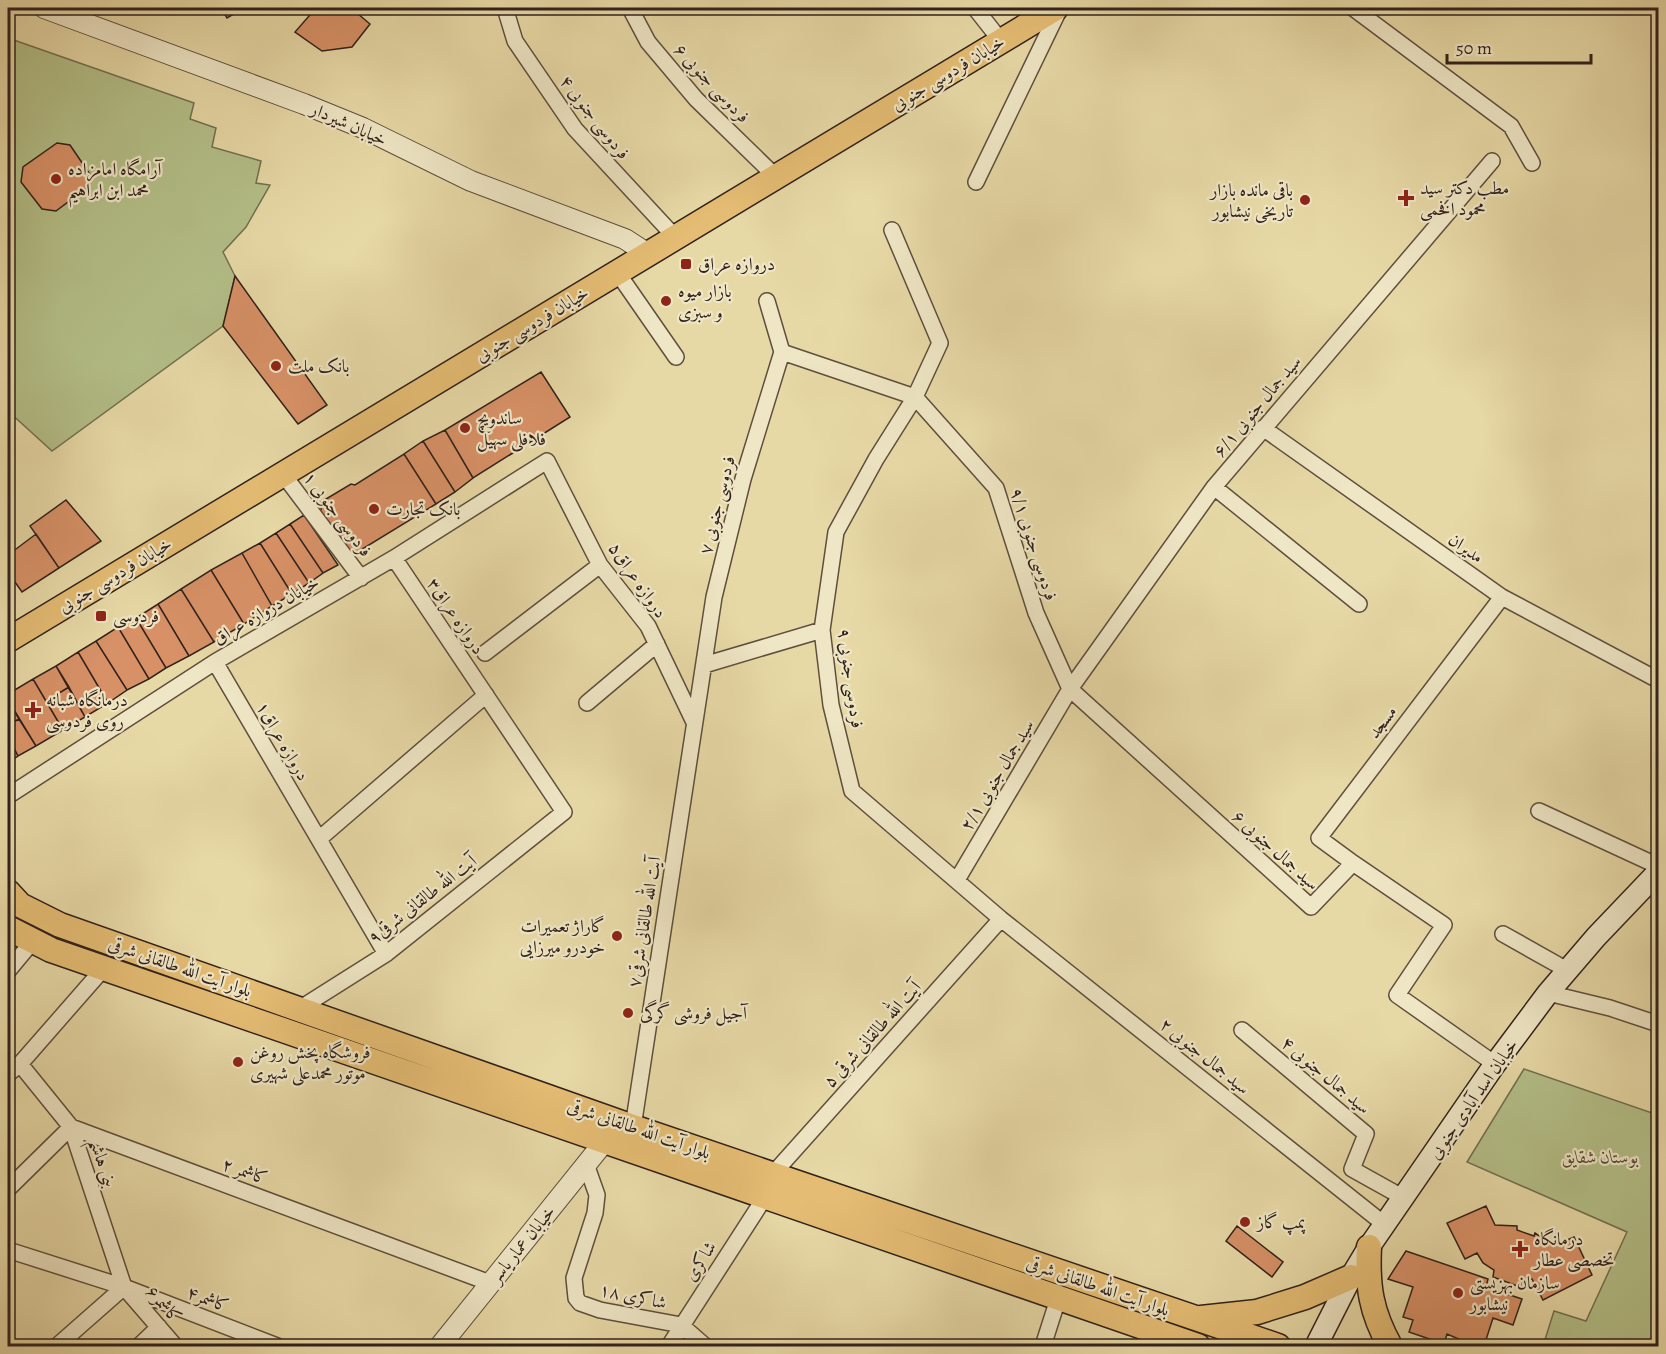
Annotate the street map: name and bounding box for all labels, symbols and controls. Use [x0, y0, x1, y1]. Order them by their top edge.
scale bar [1447, 27, 1591, 65]
street label: خیابان فردوسی جنوبی [887, 30, 1010, 117]
text: 50 m [1456, 36, 1492, 60]
street label: فردوسی جنوبی ۶ [668, 38, 755, 129]
street label: فردوسی جنوبی ۴ [554, 70, 636, 165]
street label: خیابان شیردار [305, 96, 391, 151]
place label: آرامگاه امامزاده محمد ابن ابراهیم [68, 157, 164, 208]
marker: آرامگاه امامزاده محمد ابن ابراهیم [49, 172, 63, 186]
place label: مطب دکتر سید محمود افخمی [1420, 176, 1509, 221]
place label: باقی مانده بازار تاریخی نیشابور [1208, 178, 1294, 223]
marker: مطب دکتر سید محمود افخمی [1397, 189, 1415, 207]
marker: باقی مانده بازار تاریخی نیشابور [1298, 193, 1312, 207]
place label: دروازه عراق [698, 252, 775, 277]
marker: دروازه عراق [679, 257, 693, 271]
place label: بازار میوه و سبزی [678, 279, 732, 324]
street label: خیابان فردوسی جنوبی [471, 281, 594, 368]
marker: بازار میوه و سبزی [659, 294, 673, 308]
street label: سید جمال جنوبی ۶/۱ [1207, 350, 1307, 463]
place label: بانک ملت [288, 354, 349, 378]
marker: بانک ملت [269, 359, 283, 373]
place label: ساندویچ فلافلی سهیل [477, 406, 546, 452]
marker: ساندویچ فلافلی سهیل [458, 421, 472, 435]
street label: فردوسی جنوبی ۷ [693, 453, 742, 557]
street label: فردوسی جنوبی ۱ [297, 466, 378, 562]
street label: فردوسی جنوبی ۹/۱ [1004, 484, 1064, 604]
place label: بانک تجارت [386, 497, 460, 521]
marker: بانک تجارت [367, 502, 381, 516]
street label: مدیران [1443, 527, 1489, 569]
street label: خیابان فردوسی جنوبی [54, 533, 176, 617]
street label: دروازه عراق۵ [602, 537, 673, 623]
street label: خیابان دروازه عراق [209, 570, 324, 651]
street label: دروازه عراق۳ [421, 573, 490, 660]
place label: فردوسی [113, 605, 159, 627]
marker: فردوسی [94, 609, 108, 623]
street label: فردوسی جنوبی ۹ [831, 626, 870, 730]
place label: درمانگاه شبانه روی فردوسی [46, 688, 128, 734]
street label: دروازه عراق۱ [250, 697, 315, 785]
marker: درمانگاه شبانه روی فردوسی [24, 701, 42, 719]
street label: مسجد [1362, 701, 1402, 743]
street label: سید جمال جنوبی ۲/۱ [954, 715, 1041, 836]
street label: سید جمال جنوبی ۶ [1227, 804, 1325, 896]
street label: آیت الله طالقانی شرقی۹ [361, 846, 483, 949]
street label: آیت الله طالقانی شرقی۷ [620, 853, 667, 989]
place label: گاراژ تعمیرات خودرو میرزایی [520, 914, 605, 959]
street label: بلوار آیت الله طالقانی شرقی [105, 929, 255, 1003]
marker: گاراژ تعمیرات خودرو میرزایی [610, 929, 624, 943]
street label: آیت الله طالقانی شرقی ۵ [816, 973, 928, 1092]
place label: آجیل فروشی گرگی [640, 999, 749, 1026]
marker: آجیل فروشی گرگی [621, 1006, 635, 1020]
street label: سید جمال جنوبی ۲ [1154, 1012, 1255, 1101]
street label: سید جمال جنوبی ۴ [1276, 1031, 1376, 1120]
street label: خیابان اسد آبادی جنوبی [1422, 1034, 1524, 1165]
place label: فروشگاه پخش روغن موتور محمدعلی شهیری [250, 1040, 371, 1086]
marker: فروشگاه پخش روغن موتور محمدعلی شهیری [231, 1055, 245, 1069]
street label: بلوار آیت الله طالقانی شرقی [564, 1091, 714, 1165]
street label: بنی هاشم [78, 1135, 122, 1193]
park label: بوستان شقایق [1561, 1145, 1639, 1169]
street label: کاشمر ۲ [219, 1152, 271, 1190]
street label: خیابان عمار یاسر [482, 1200, 561, 1289]
place label: پمپ گاز [1255, 1210, 1306, 1236]
marker: پمپ گاز [1238, 1215, 1252, 1229]
place label: درمانگاه تخصصی عطار [1532, 1227, 1614, 1273]
street label: شاکری [678, 1236, 722, 1286]
marker: درمانگاه تخصصی عطار [1511, 1240, 1529, 1258]
street label: بلوار آیت الله طالقانی شرقی [1023, 1248, 1173, 1322]
place label: سازمان بهزیستی نیشابور [1468, 1271, 1560, 1316]
street label: شاکری ۱۸ [597, 1277, 669, 1315]
street label: کاشمر۶ [141, 1280, 187, 1328]
street label: کاشمر۴ [184, 1280, 232, 1318]
marker: سازمان بهزیستی نیشابور [1451, 1286, 1465, 1300]

